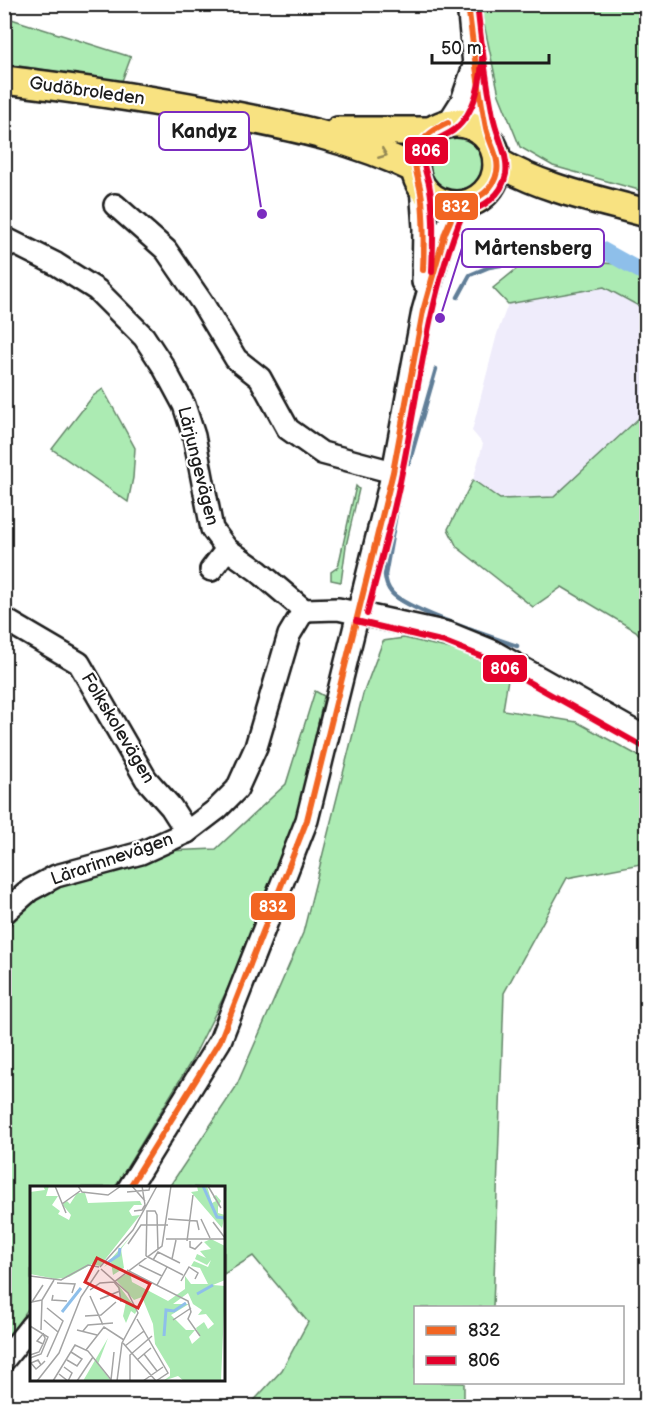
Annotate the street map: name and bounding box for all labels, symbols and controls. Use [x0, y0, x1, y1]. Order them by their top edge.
scale bar [432, 27, 549, 65]
text: 50 m [441, 38, 482, 59]
street label: Gudöbroleden [28, 73, 146, 109]
callout: Kandyz [159, 112, 249, 150]
text: Kandyz [171, 120, 237, 144]
line badge: 806 [404, 136, 449, 165]
text: 806 [411, 142, 441, 161]
one-way arrow [378, 147, 388, 160]
line badge: 832 [434, 192, 479, 221]
text: 832 [442, 198, 471, 217]
callout: Mårtensberg [462, 229, 604, 267]
text: Mårtensberg [474, 237, 592, 261]
street label: Lärjungevägen [173, 404, 223, 528]
line badge: 806 [482, 654, 528, 683]
text: 806 [490, 660, 520, 679]
street label: Folkskolevägen [77, 669, 159, 787]
street label: Lärarinnevägen [48, 828, 176, 890]
line badge: 832 [250, 892, 296, 921]
text: 832 [259, 898, 288, 917]
inset map [30, 1186, 225, 1381]
legend [414, 1306, 624, 1384]
text: 832 [468, 1320, 501, 1341]
text: 806 [468, 1350, 500, 1371]

